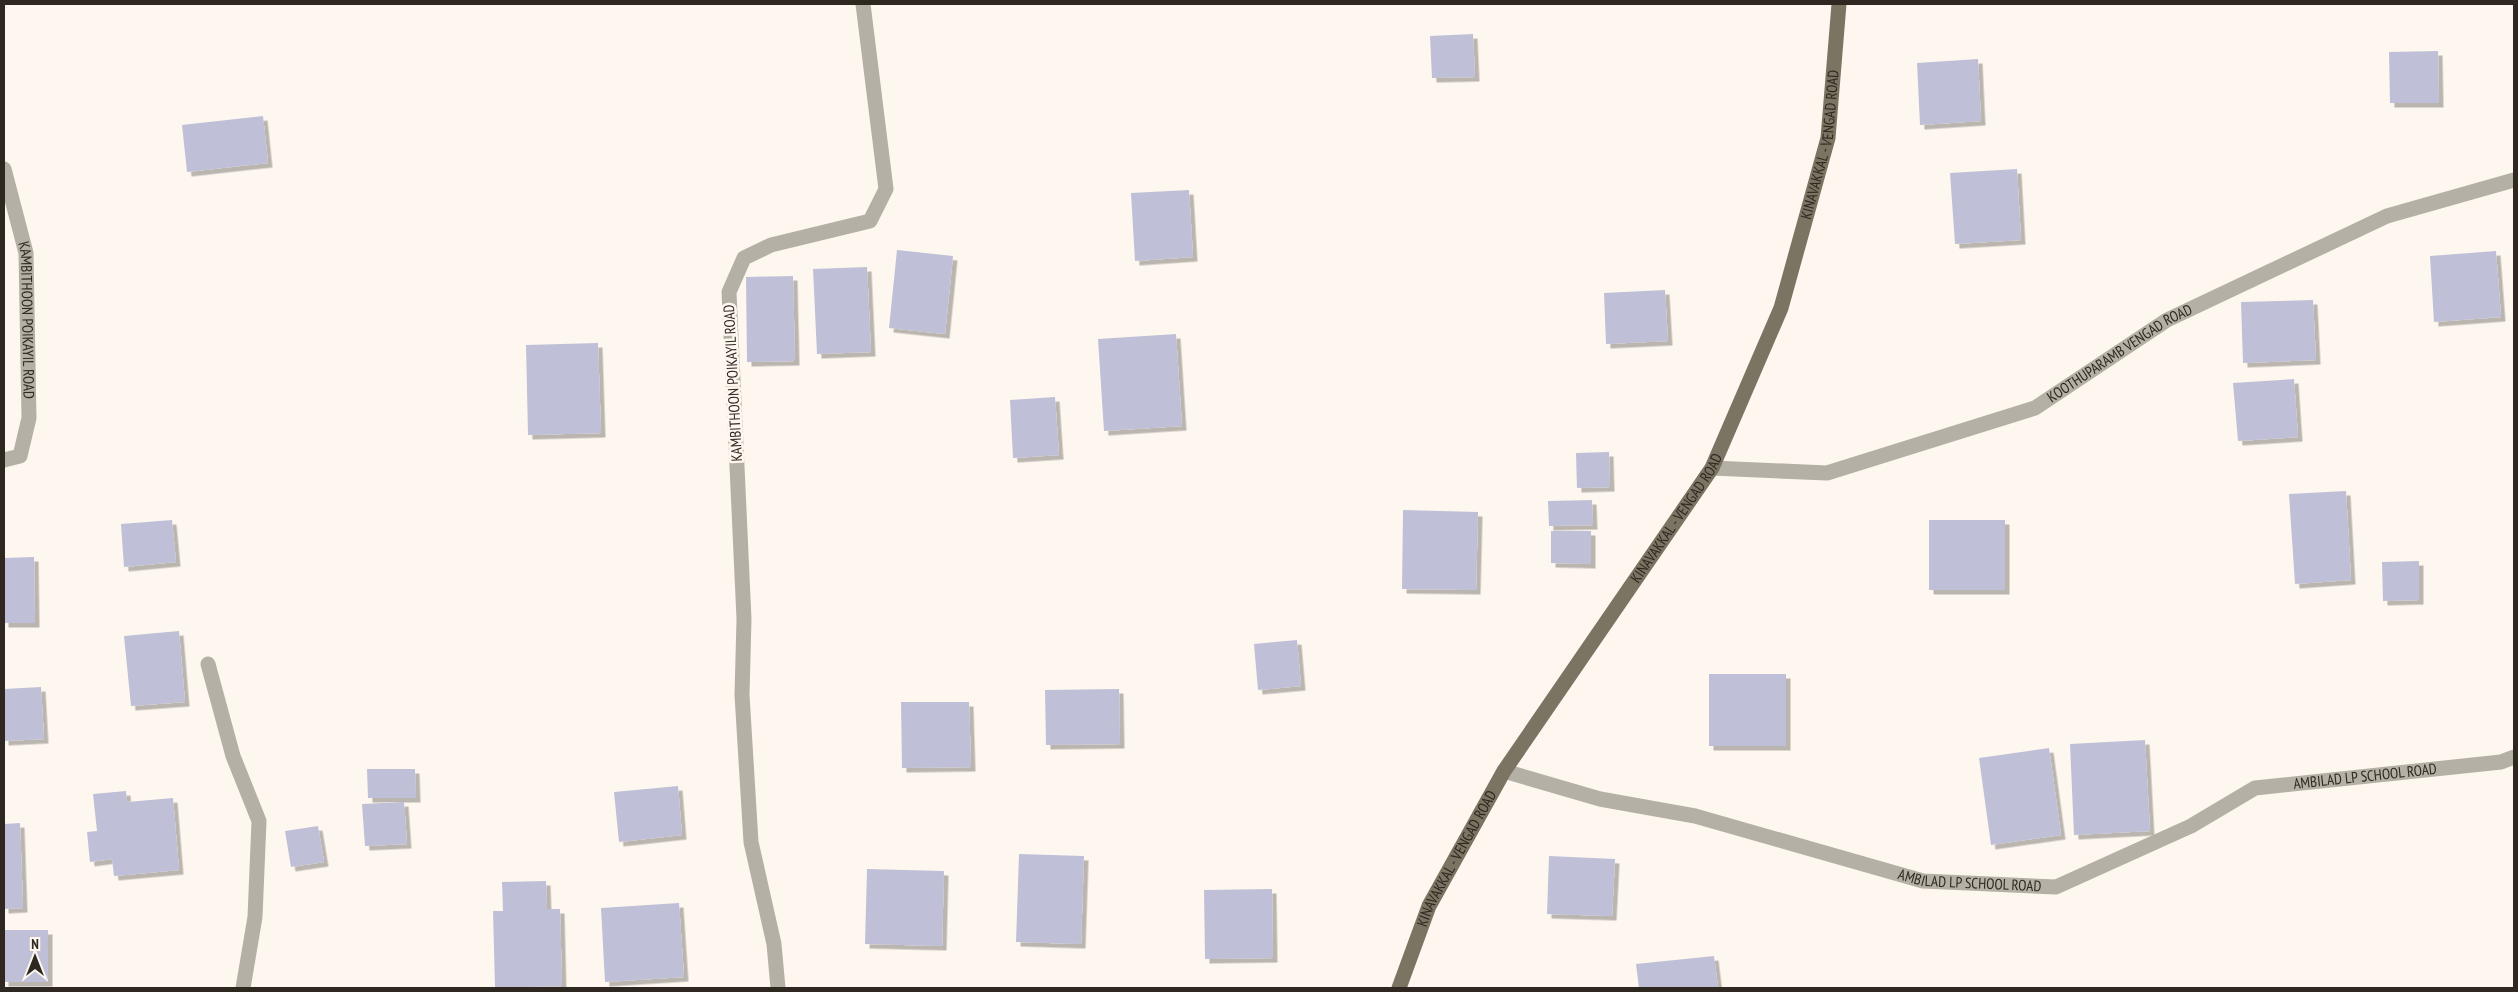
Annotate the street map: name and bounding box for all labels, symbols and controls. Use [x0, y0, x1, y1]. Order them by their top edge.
street label: KINAVAKKAL - VENGAD ROAD [1796, 69, 1843, 221]
street label: KAMBITHOON POIKAYIL ROAD [14, 239, 39, 399]
street label: KOOTHUPARAMB VENGAD ROAD [2043, 299, 2195, 406]
street label: KAMBITHOON POIKAYIL ROAD [719, 304, 746, 462]
street label: KINAVAKKAL - VENGAD ROAD [1626, 450, 1726, 586]
street label: AMBILAD LP SCHOOL ROAD [2292, 759, 2438, 793]
street label: KINAVAKKAL - VENGAD ROAD [1412, 787, 1500, 929]
street label: AMBILAD LP SCHOOL ROAD [1896, 864, 2042, 895]
north arrow [10, 932, 60, 982]
text: N [31, 935, 39, 953]

